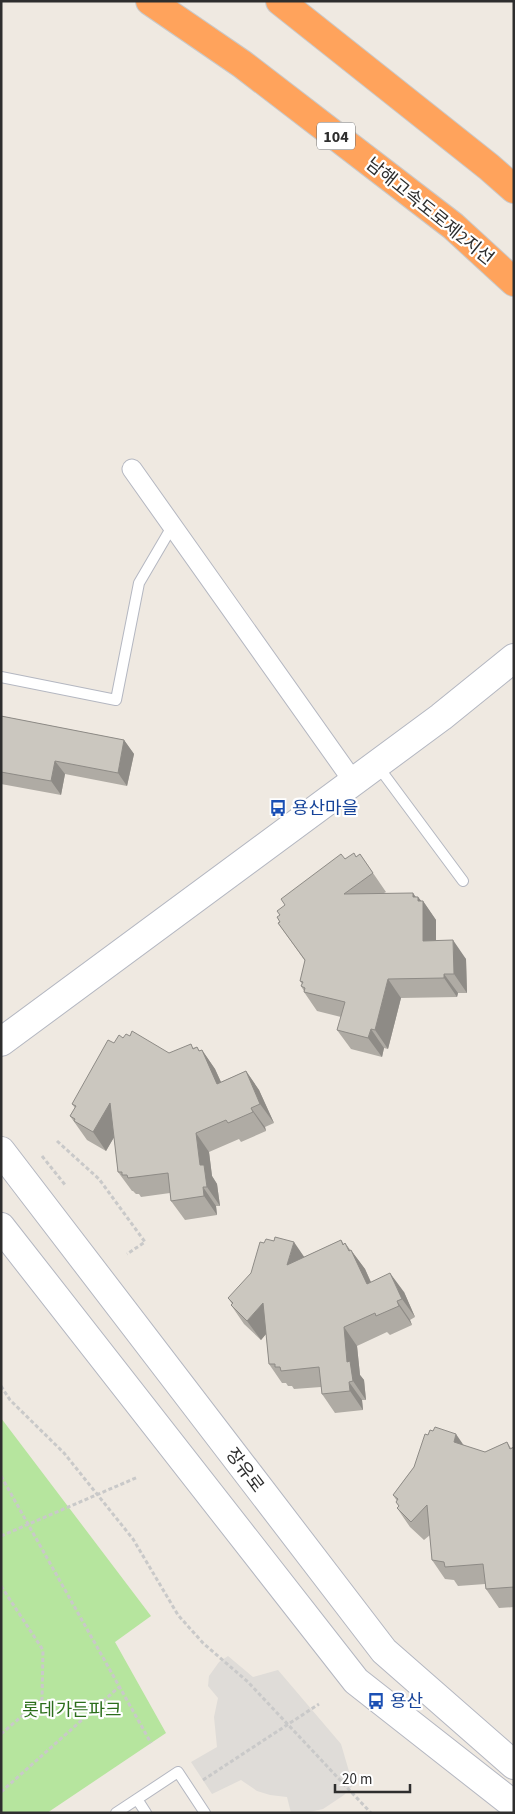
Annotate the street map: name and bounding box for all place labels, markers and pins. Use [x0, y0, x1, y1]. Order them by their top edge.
place label: 용산마을 [292, 796, 358, 821]
bus stop icon: 용산마을 [268, 798, 288, 818]
place label: 용산 [390, 1689, 423, 1714]
bus stop icon: 용산 [366, 1691, 386, 1711]

